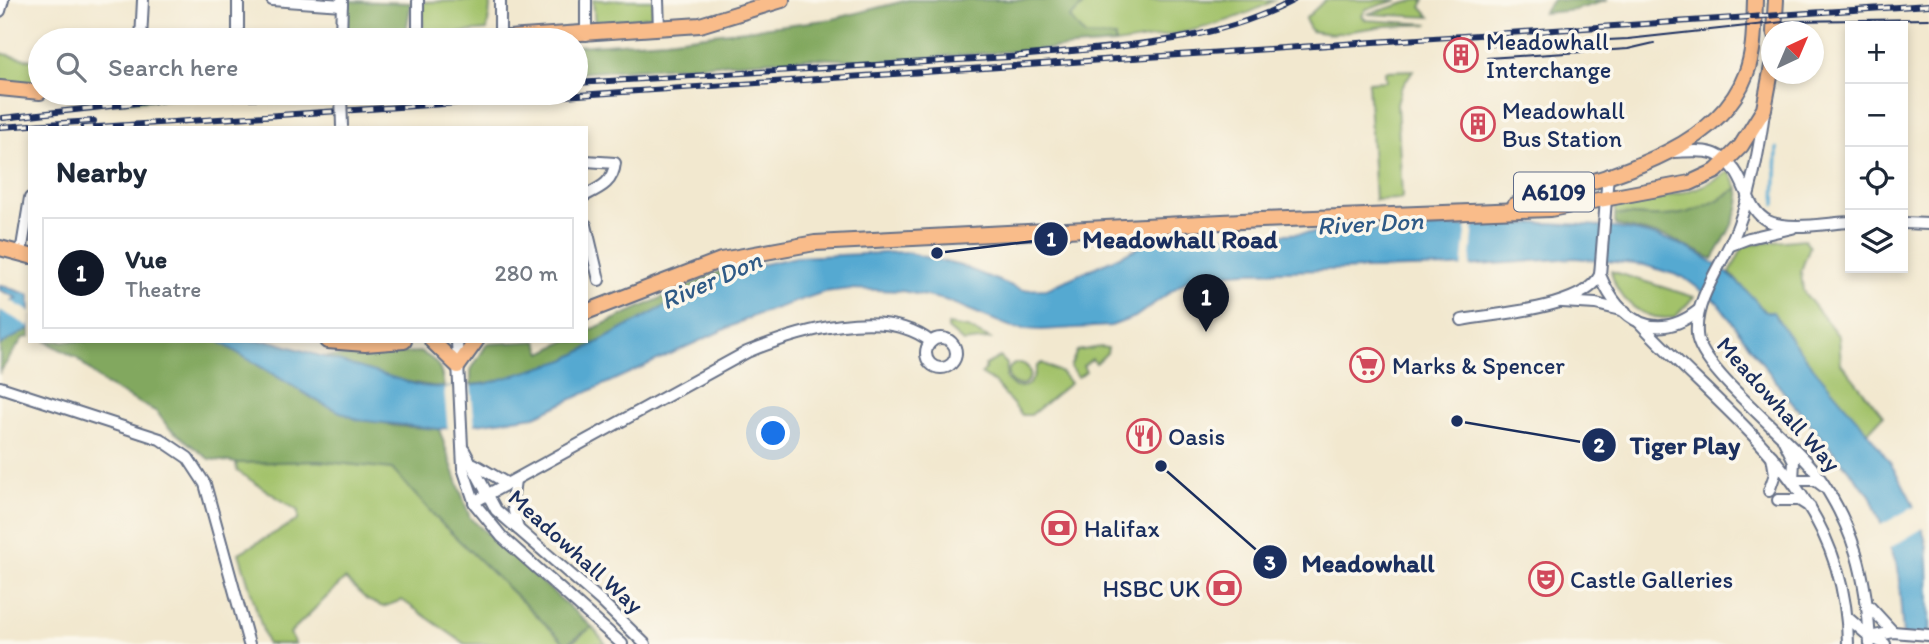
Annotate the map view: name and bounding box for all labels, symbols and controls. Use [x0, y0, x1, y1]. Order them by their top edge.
north arrow [1761, 21, 1824, 84]
map controls [1845, 21, 1908, 273]
button: + [1845, 21, 1908, 84]
place label: Meadowhall Interchange [1486, 27, 1611, 84]
search box [28, 28, 588, 105]
building icon: Meadowhall Interchange [1442, 36, 1480, 74]
icon: search [52, 48, 90, 86]
text: Search here [108, 51, 238, 83]
button: − [1845, 84, 1908, 147]
place label: Meadowhall Bus Station [1502, 96, 1625, 153]
building icon: Meadowhall Bus Station [1459, 105, 1497, 143]
button: locate [1845, 147, 1908, 210]
text: Nearby [56, 153, 147, 190]
road number: A6109 [1514, 172, 1594, 211]
water label: River Don [1316, 204, 1424, 242]
button: layers [1845, 210, 1908, 273]
callout: Meadowhall Road [1034, 215, 1292, 262]
text: Meadowhall Road [1082, 223, 1279, 255]
text: 1 [1046, 226, 1056, 251]
text: Vue [125, 243, 167, 275]
water label: River Don [656, 244, 767, 316]
text: 1 [76, 259, 86, 287]
text: 280 m [495, 259, 558, 287]
pin: 1 [1183, 274, 1229, 332]
text: Theatre [125, 275, 201, 303]
street label: Meadowhall Way [1711, 330, 1848, 478]
supermarket icon: Marks & Spencer [1348, 346, 1386, 384]
place label: Marks & Spencer [1392, 351, 1565, 380]
your location [756, 416, 790, 450]
restaurant icon: Oasis [1125, 417, 1163, 455]
callout: Tiger Play [1581, 421, 1755, 468]
place label: Oasis [1168, 422, 1225, 451]
text: Tiger Play [1629, 429, 1741, 461]
text: 2 [1593, 432, 1605, 457]
street label: Meadowhall Way [502, 483, 650, 620]
bank icon: Halifax [1040, 509, 1078, 547]
place label: Halifax [1084, 514, 1160, 543]
callout: Meadowhall [1253, 539, 1449, 586]
text: Meadowhall [1302, 547, 1435, 579]
text: 3 [1264, 550, 1276, 575]
theatre icon: Castle Galleries [1527, 560, 1565, 598]
place label: Castle Galleries [1570, 565, 1733, 594]
bank icon: HSBC UK [1205, 569, 1243, 607]
place label: HSBC UK [1102, 574, 1200, 603]

